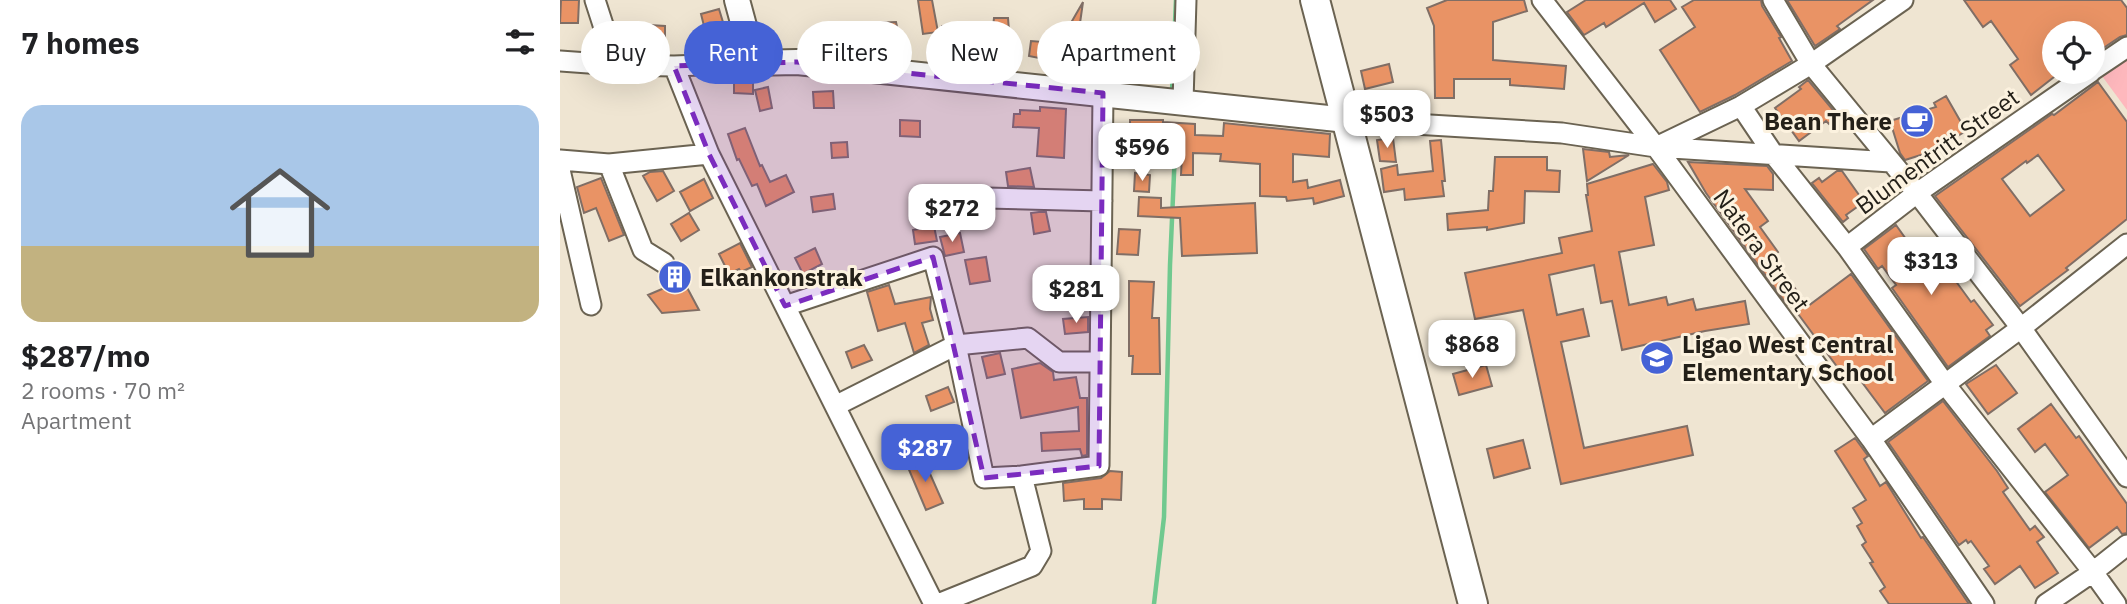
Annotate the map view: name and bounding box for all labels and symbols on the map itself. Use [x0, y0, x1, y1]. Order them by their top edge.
street label: Blumentritt Street [1849, 81, 2025, 221]
pin: $503 [1346, 90, 1428, 150]
cafe icon: Bean There [1898, 102, 1936, 140]
place label: Bean There [1764, 105, 1892, 137]
pin: $596 [1101, 124, 1183, 183]
street label: Natera Street [1707, 182, 1817, 318]
pin: $272 [911, 184, 993, 244]
pin: $313 [1890, 238, 1972, 297]
building icon: Elkankonstrak [656, 258, 694, 296]
place label: Elkankonstrak [700, 261, 863, 293]
pin: $281 [1035, 266, 1117, 325]
pin: $868 [1431, 320, 1513, 380]
place label: Ligao West Central Elementary School [1682, 328, 1894, 388]
school or university icon: Ligao West Central Elementary School [1638, 339, 1676, 377]
pin: $287 [884, 424, 966, 484]

